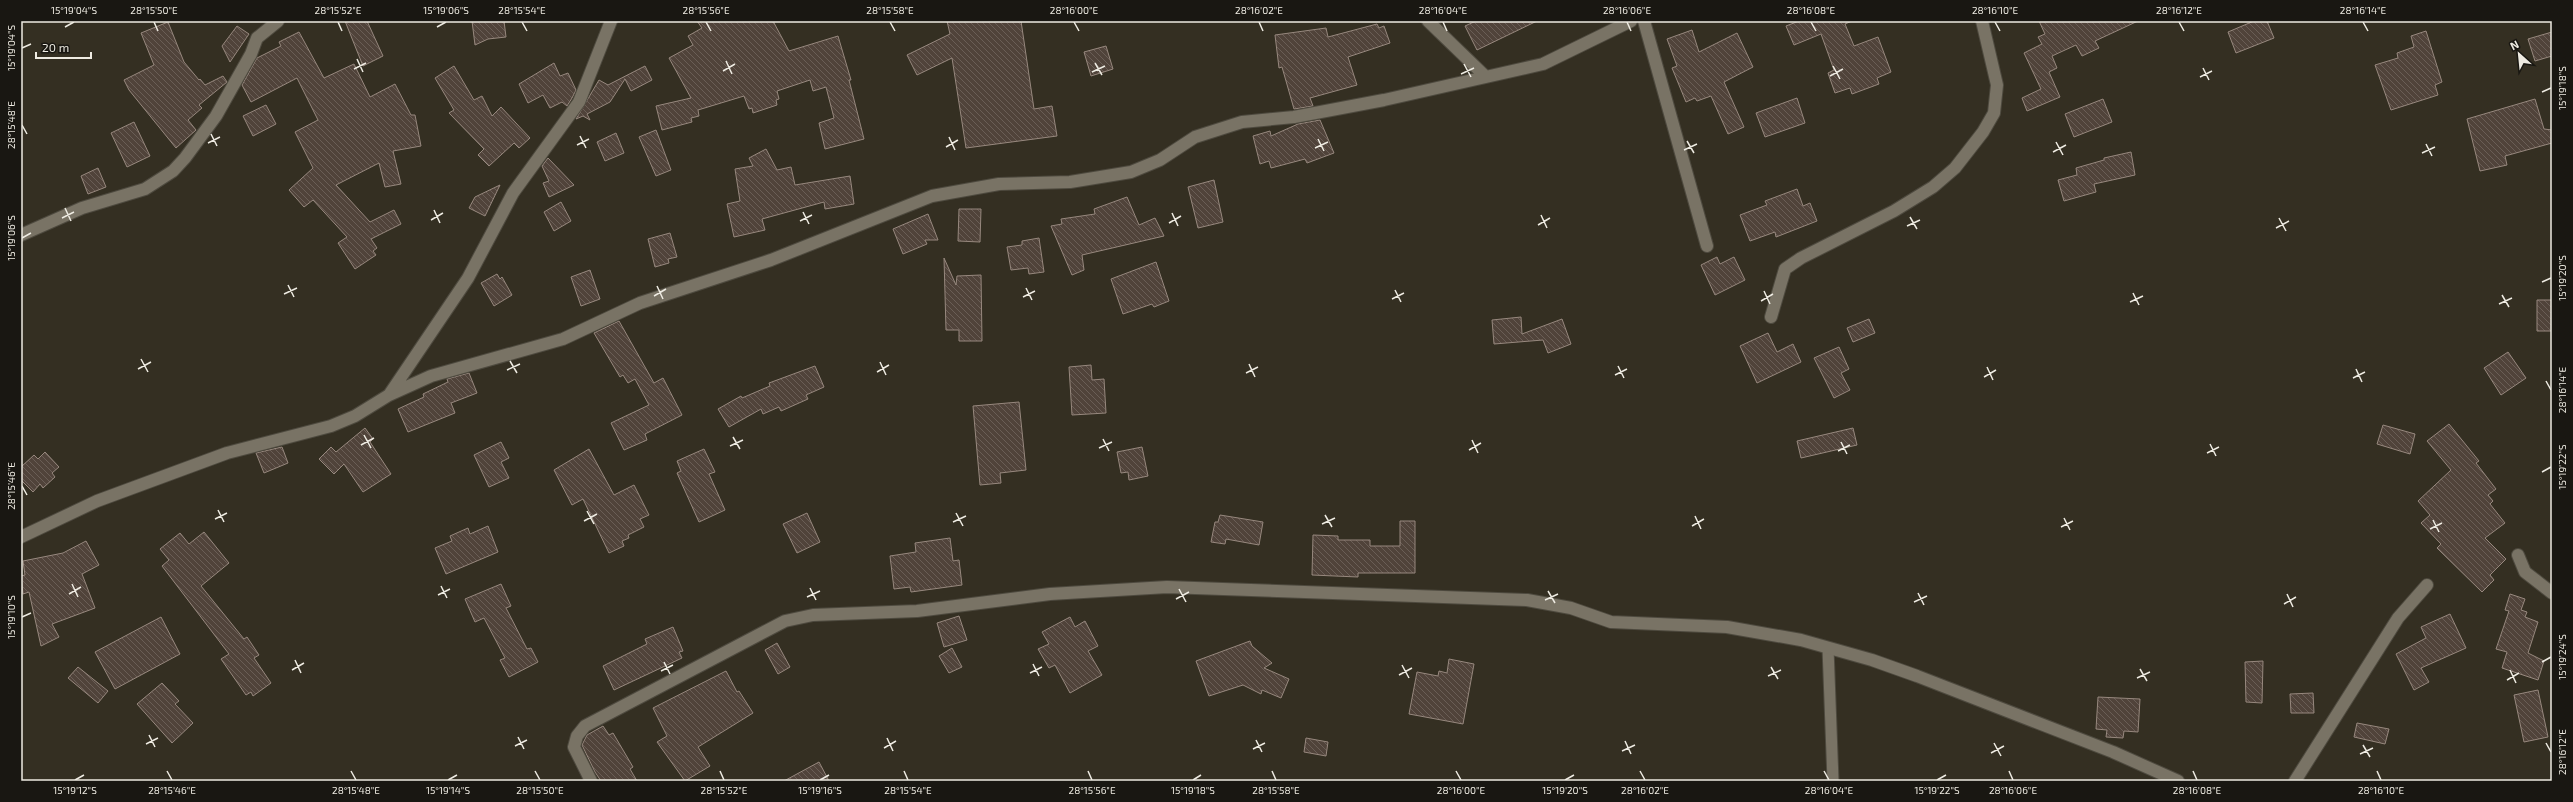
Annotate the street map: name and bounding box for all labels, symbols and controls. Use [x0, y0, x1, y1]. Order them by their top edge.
text: 15°19'04"S [51, 4, 97, 16]
text: 28°15'50"E [130, 4, 178, 16]
text: 28°15'52"E [315, 4, 362, 16]
text: 15°19'06"S [423, 4, 469, 16]
text: 28°15'54"E [498, 4, 546, 16]
text: 28°15'56"E [683, 4, 730, 16]
text: 28°15'58"E [866, 4, 914, 16]
text: 28°16'00"E [1050, 4, 1099, 16]
text: 28°16'02"E [1235, 4, 1283, 16]
text: 28°16'04"E [1419, 4, 1468, 16]
text: 28°16'06"E [1603, 4, 1651, 16]
text: 28°16'08"E [1787, 4, 1836, 16]
text: 28°16'10"E [1972, 4, 2019, 16]
text: 28°16'12"E [2156, 4, 2202, 16]
text: 28°16'14"E [2340, 4, 2387, 16]
text: 15°19'04"S [5, 25, 17, 71]
scale bar [36, 34, 91, 60]
north arrow [2499, 34, 2539, 74]
text: N [2508, 37, 2521, 52]
text: 20 m [42, 40, 69, 54]
text: 15°19'18"S [2556, 66, 2568, 110]
text: 28°15'48"E [5, 101, 17, 149]
text: 15°19'06"S [5, 215, 17, 261]
text: 15°19'20"S [2556, 255, 2568, 301]
text: 28°16'14"E [2556, 366, 2568, 413]
text: 15°19'22"S [2556, 444, 2568, 490]
text: 28°15'46"E [5, 462, 17, 510]
text: 15°19'10"S [5, 595, 17, 639]
text: 15°19'24"S [2556, 634, 2568, 680]
text: 28°16'12"E [2556, 729, 2568, 775]
text: 15°19'12"S [53, 784, 97, 796]
text: 28°15'46"E [148, 784, 196, 796]
text: 28°15'48"E [332, 784, 380, 796]
text: 15°19'14"S [426, 784, 470, 796]
text: 28°15'50"E [516, 784, 564, 796]
text: 28°15'52"E [701, 784, 748, 796]
text: 15°19'16"S [798, 784, 842, 796]
text: 28°15'54"E [884, 784, 932, 796]
text: 28°15'56"E [1069, 784, 1116, 796]
text: 15°19'18"S [1171, 784, 1215, 796]
text: 28°15'58"E [1252, 784, 1300, 796]
text: 28°16'00"E [1437, 784, 1486, 796]
text: 15°19'20"S [1542, 784, 1588, 796]
text: 28°16'02"E [1621, 784, 1669, 796]
text: 28°16'04"E [1805, 784, 1854, 796]
text: 15°19'22"S [1914, 784, 1960, 796]
text: 28°16'06"E [1989, 784, 2037, 796]
text: 28°16'08"E [2173, 784, 2222, 796]
text: 28°16'10"E [2358, 784, 2405, 796]

